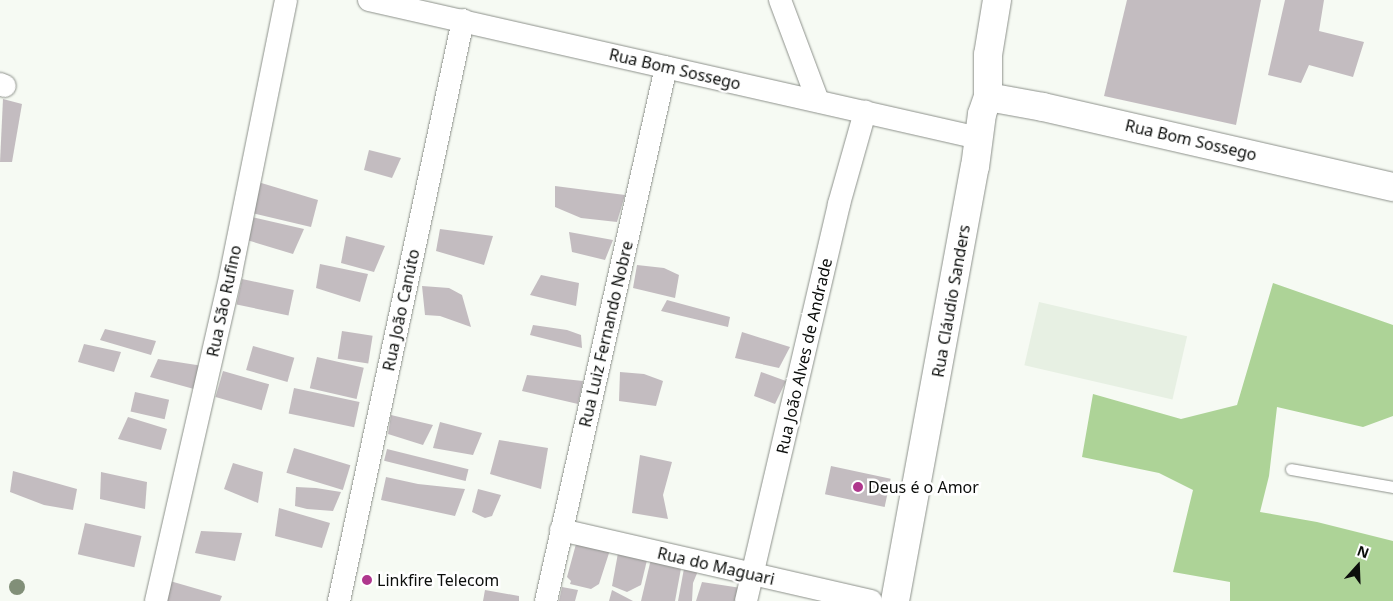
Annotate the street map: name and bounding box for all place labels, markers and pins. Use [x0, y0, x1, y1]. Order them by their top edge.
place label: Deus é o Amor [868, 477, 979, 497]
marker: Deus é o Amor [852, 481, 864, 493]
place label: Linkfire Telecom [377, 570, 499, 590]
marker: Linkfire Telecom [361, 574, 373, 586]

